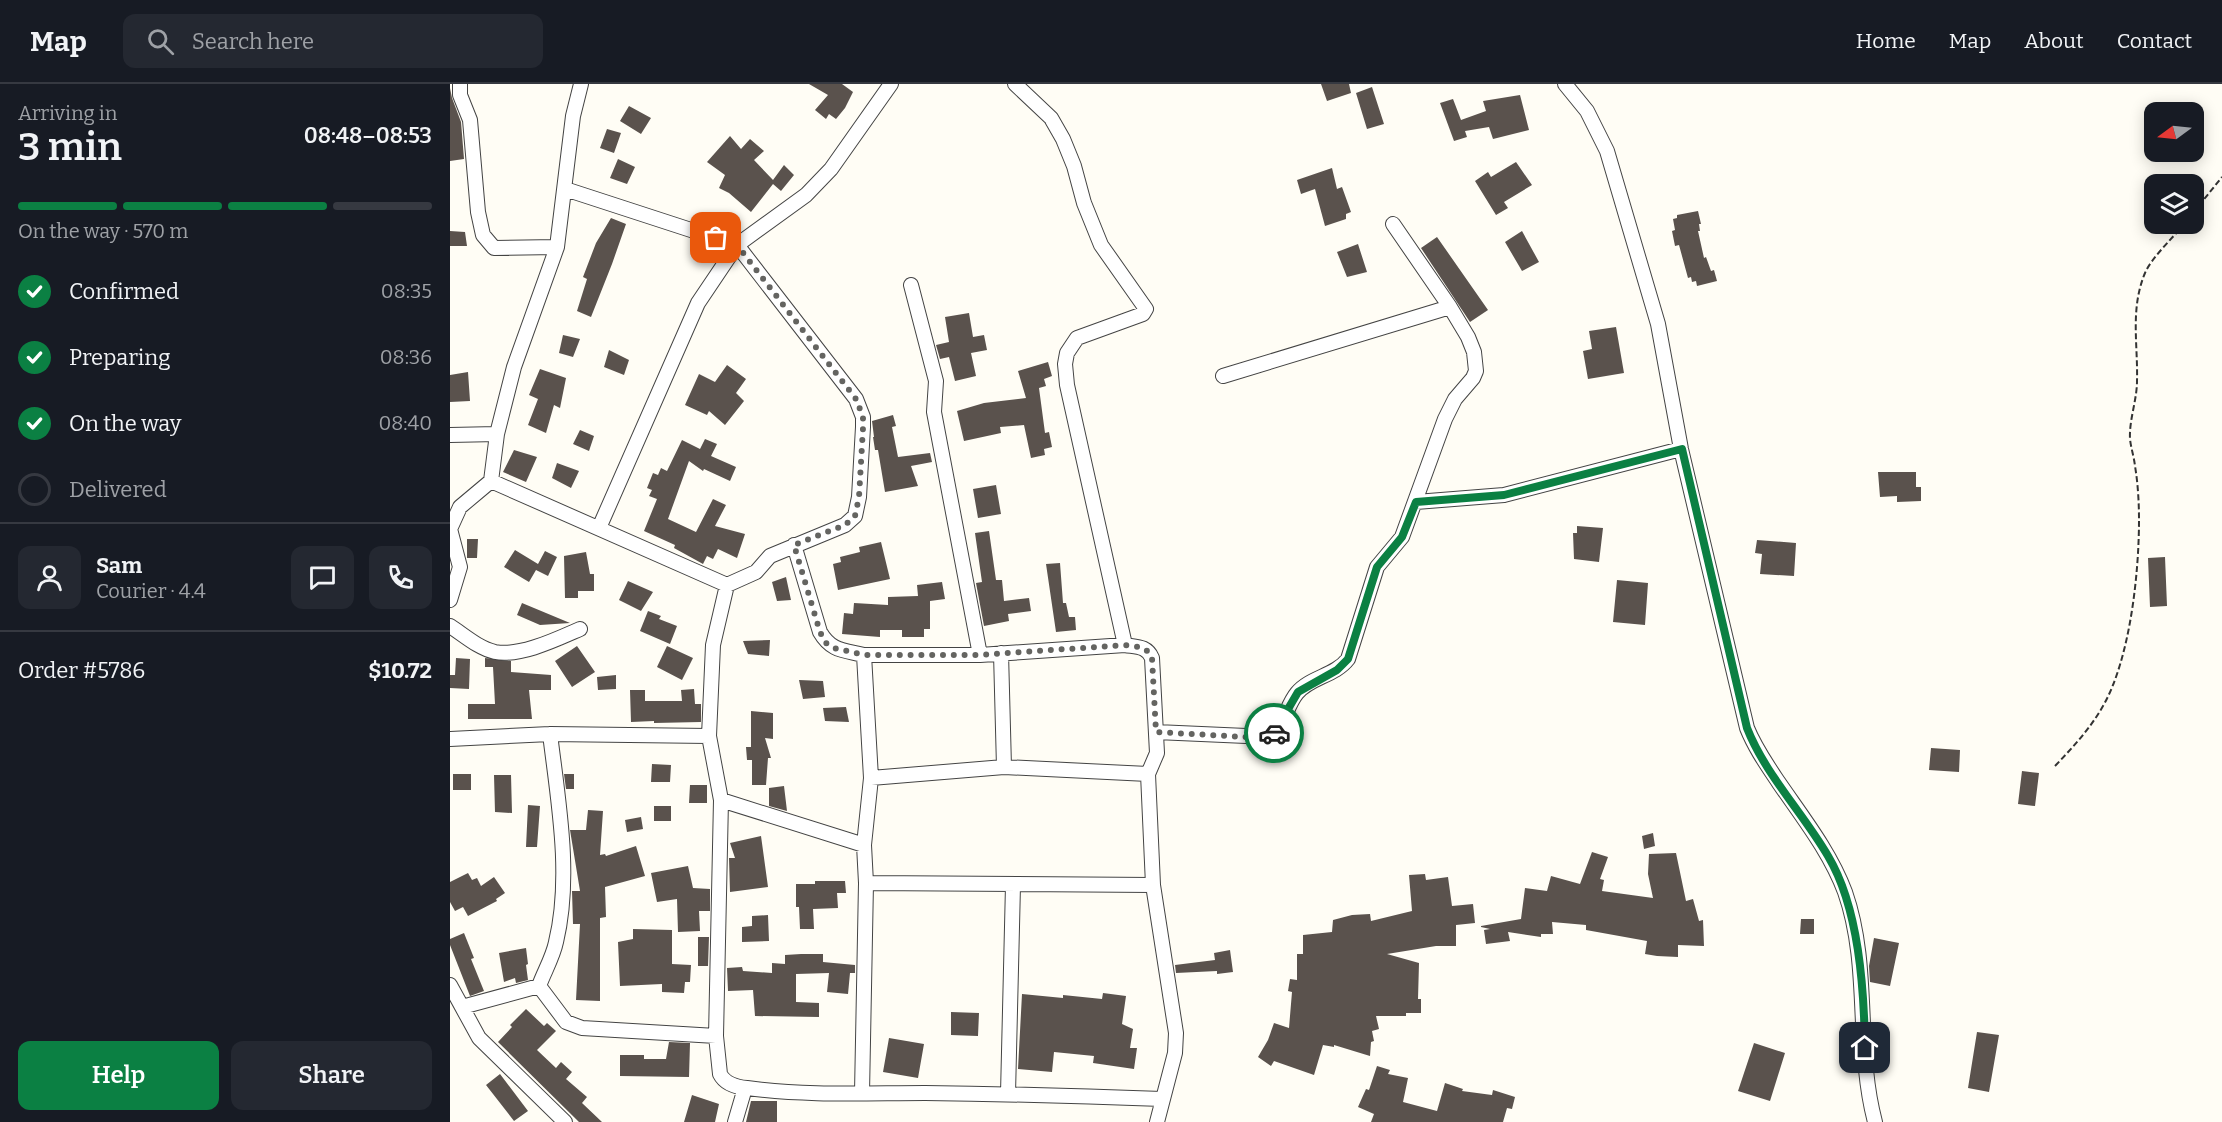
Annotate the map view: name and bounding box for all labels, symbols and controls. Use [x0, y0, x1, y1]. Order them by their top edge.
search box [123, 14, 543, 68]
text: Map [30, 25, 87, 58]
icon: search [144, 25, 177, 58]
text: Search here [192, 28, 314, 55]
text: Home [1856, 28, 1916, 54]
text: Map [1949, 28, 1991, 54]
text: About [2024, 28, 2084, 54]
text: Contact [2117, 28, 2192, 54]
text: Arriving in [18, 101, 117, 125]
north arrow [2144, 102, 2204, 162]
map controls [2144, 102, 2204, 234]
text: 08:48–08:53 [304, 122, 432, 149]
text: 3 min [18, 124, 122, 170]
button: layers [2144, 174, 2204, 234]
pin [690, 212, 741, 263]
text: On the way · 570 m [18, 219, 188, 243]
icon: bag [699, 221, 732, 254]
icon: check [18, 275, 51, 308]
text: Confirmed [69, 278, 179, 305]
text: 08:35 [381, 279, 432, 303]
icon: check [18, 341, 51, 374]
text: Preparing [69, 344, 171, 371]
text: 08:36 [380, 345, 432, 369]
icon: check [18, 407, 51, 440]
text: On the way [69, 410, 181, 437]
text: 08:40 [378, 411, 432, 435]
text: Delivered [69, 476, 167, 503]
button: person [18, 546, 81, 609]
button: chat [291, 546, 354, 609]
button: phone [369, 546, 432, 609]
text: Sam [96, 552, 142, 579]
text: Courier · 4.4 [96, 579, 206, 603]
text: Order #5786 [18, 657, 145, 684]
text: $10.72 [368, 657, 432, 684]
courier [1244, 703, 1304, 763]
icon: car [1258, 717, 1291, 750]
pin [1839, 1022, 1890, 1073]
icon: home [1848, 1031, 1881, 1064]
button: Help [18, 1041, 219, 1110]
button: Share [231, 1041, 432, 1110]

